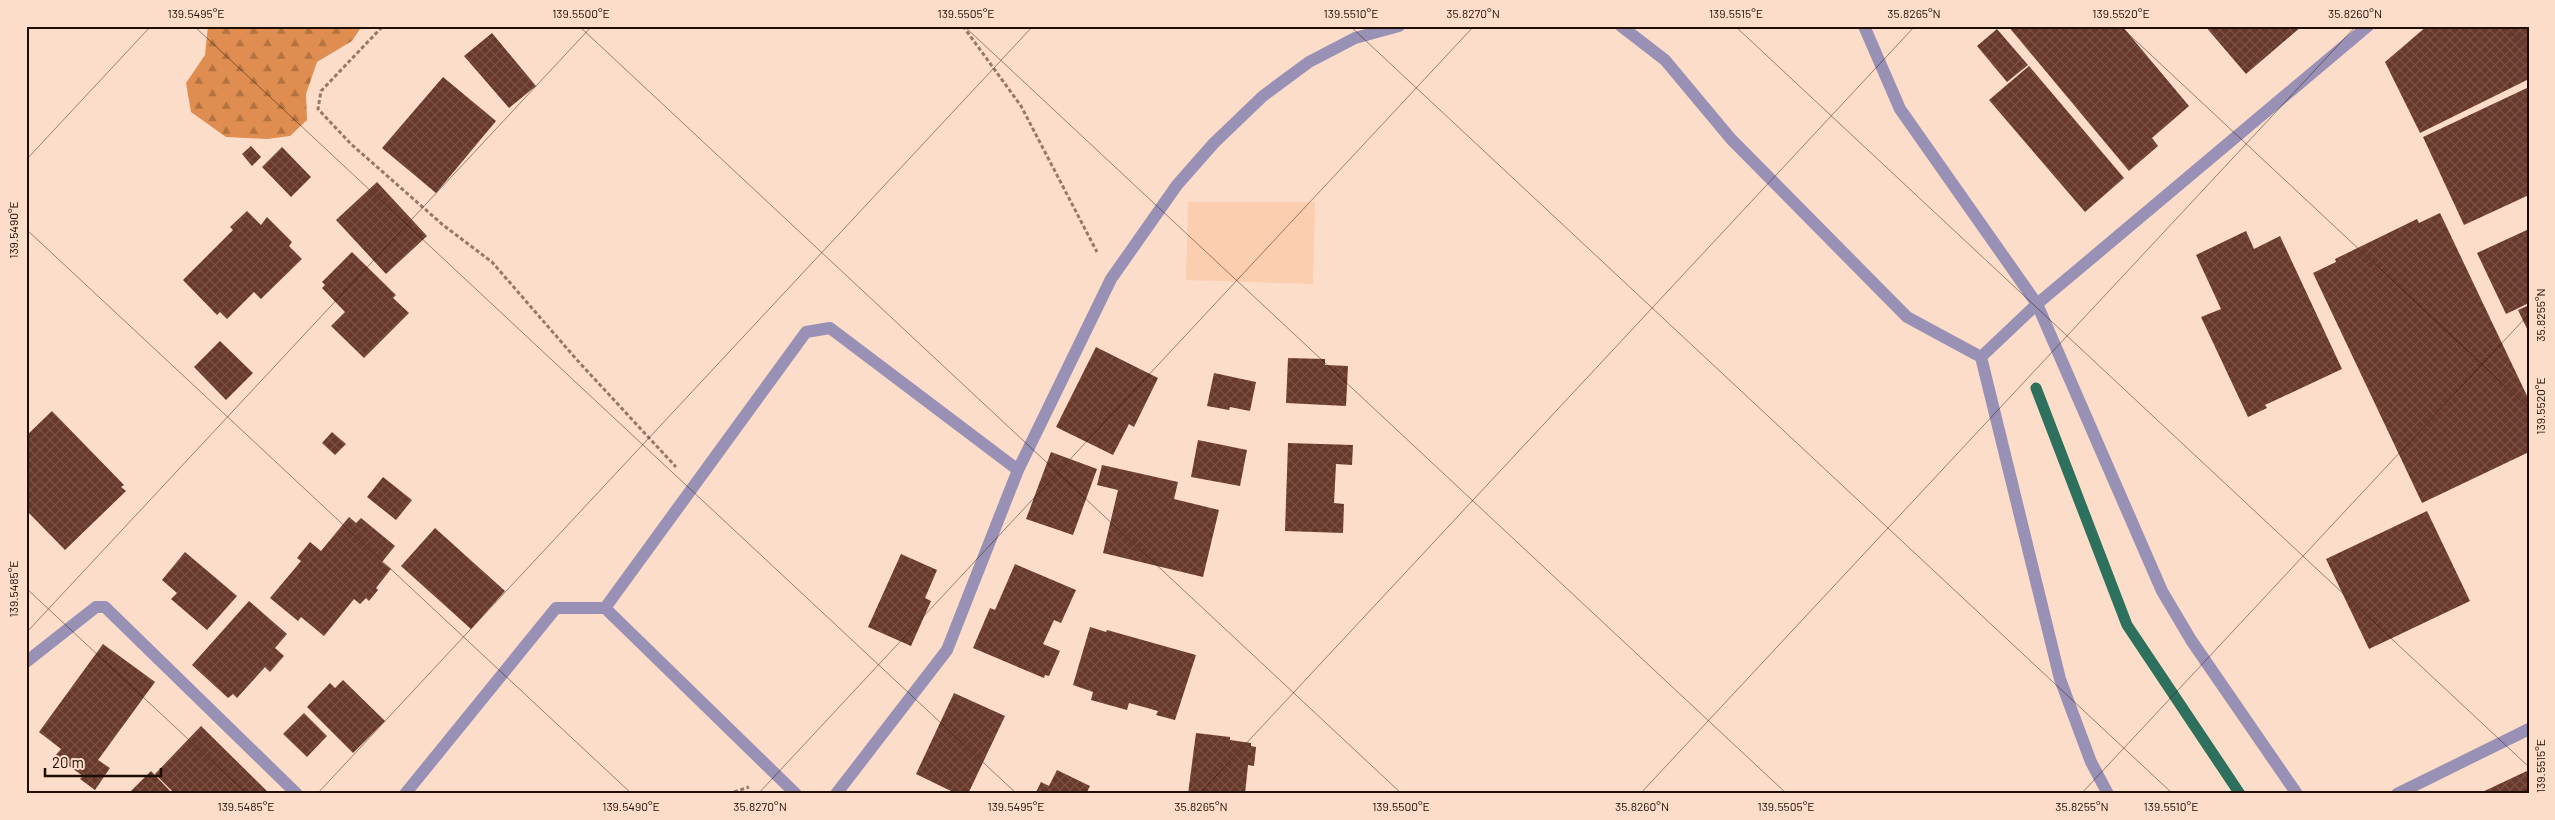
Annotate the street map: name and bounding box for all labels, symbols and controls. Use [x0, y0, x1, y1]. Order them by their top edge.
text: 139.5495°E [167, 6, 225, 20]
text: 139.5500°E [552, 6, 610, 20]
text: 139.5505°E [937, 6, 995, 20]
text: 139.5510°E [1324, 6, 1378, 20]
text: 35.8270°N [1446, 6, 1500, 20]
text: 139.5515°E [1709, 6, 1763, 20]
text: 35.8265°N [1887, 6, 1941, 20]
text: 139.5520°E [2092, 6, 2150, 20]
text: 35.8260°N [2328, 6, 2382, 20]
text: 139.5490°E [6, 201, 20, 259]
text: 35.8255°N [2533, 288, 2547, 342]
text: 139.5520°E [2533, 377, 2547, 435]
text: 139.5485°E [6, 560, 20, 618]
text: 139.5515°E [2533, 739, 2547, 793]
scale bar [45, 745, 161, 777]
text: 20 m [52, 753, 84, 771]
text: 139.5485°E [217, 799, 275, 813]
text: 139.5490°E [602, 799, 660, 813]
text: 35.8270°N [733, 799, 787, 813]
text: 139.5495°E [987, 799, 1045, 813]
text: 35.8265°N [1174, 799, 1228, 813]
text: 139.5500°E [1372, 799, 1430, 813]
text: 35.8260°N [1615, 799, 1669, 813]
text: 139.5505°E [1757, 799, 1815, 813]
text: 35.8255°N [2055, 799, 2109, 813]
text: 139.5510°E [2144, 799, 2198, 813]

